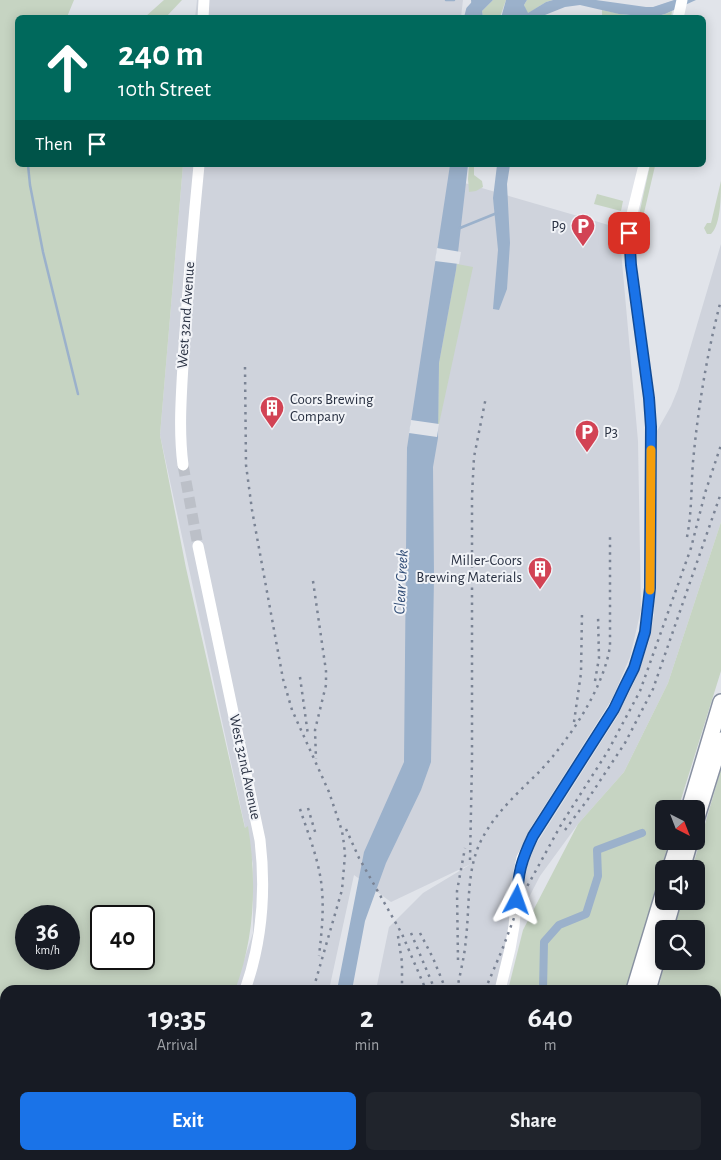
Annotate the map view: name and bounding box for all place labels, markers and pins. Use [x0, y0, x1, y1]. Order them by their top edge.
pin [608, 212, 650, 254]
parking icon: P9 [570, 213, 596, 247]
place label: P9 [551, 219, 566, 234]
place label: Coors Brewing Company [290, 392, 374, 424]
building icon: Coors Brewing Company [259, 395, 285, 429]
parking icon: P3 [574, 419, 600, 453]
place label: P3 [604, 425, 618, 440]
place label: Miller-Coors Brewing Materials [416, 553, 522, 585]
building icon: Miller-Coors Brewing Materials [527, 556, 553, 590]

